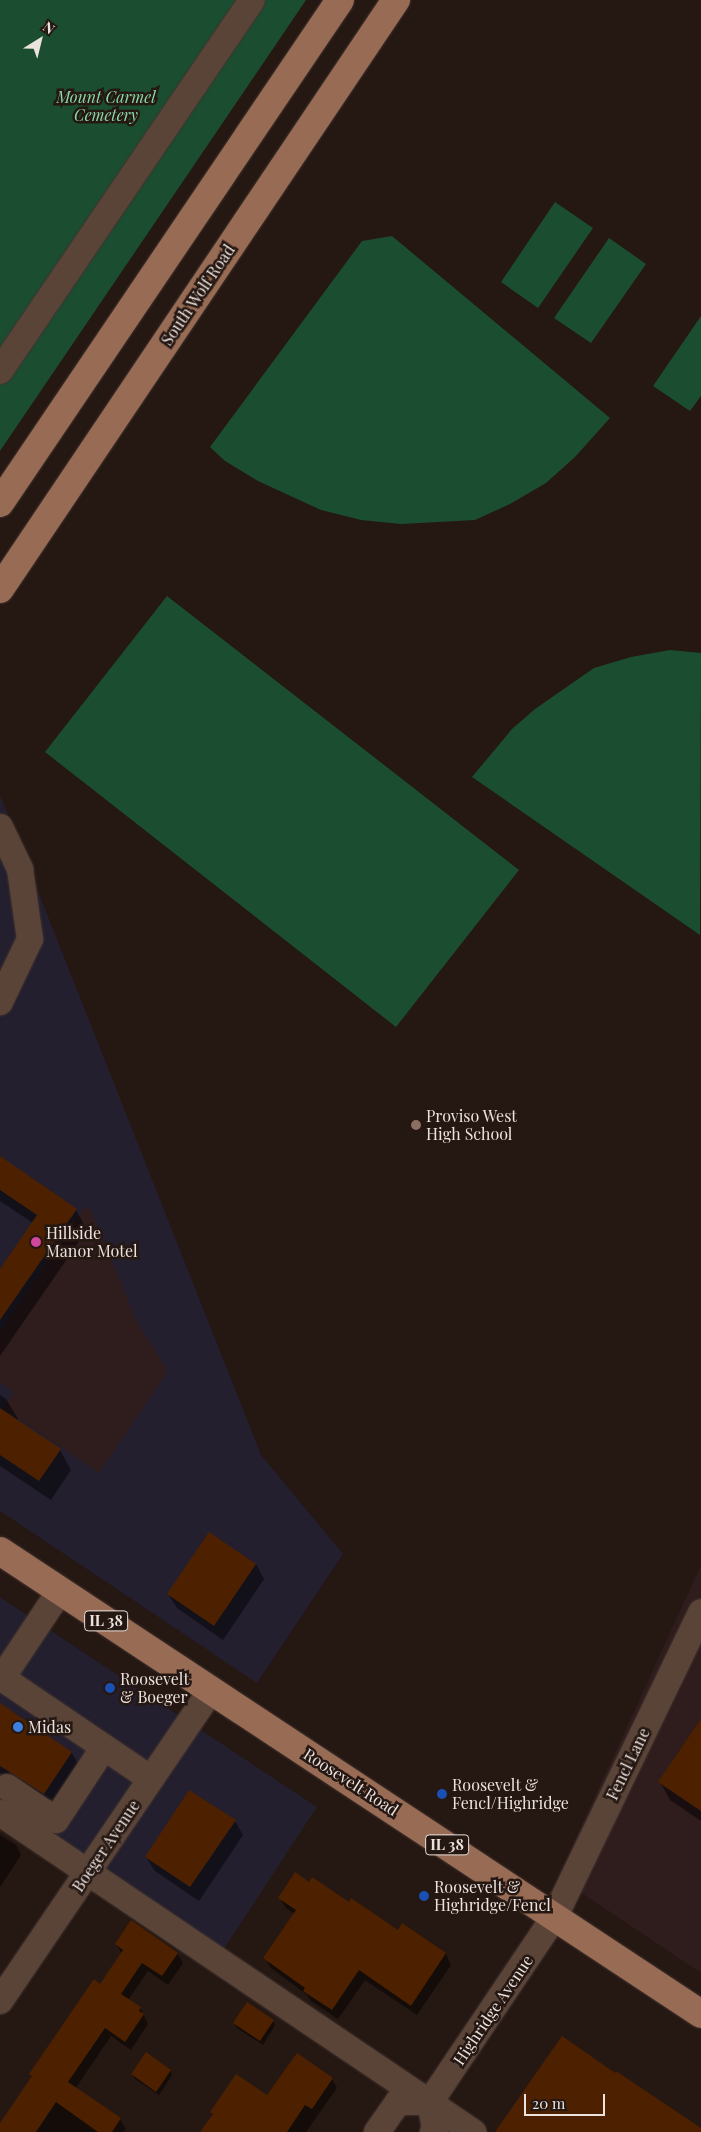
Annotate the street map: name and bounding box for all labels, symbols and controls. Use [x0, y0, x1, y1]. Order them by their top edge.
north arrow [15, 15, 65, 65]
text: N [39, 17, 59, 38]
park label: Mount Carmel Cemetery [56, 87, 156, 125]
street label: South Wolf Road [157, 241, 239, 349]
place label: Proviso West High School [426, 1106, 518, 1144]
marker: Proviso West High School [410, 1119, 422, 1131]
place label: Hillside Manor Motel [46, 1223, 138, 1261]
marker: Hillside Manor Motel [30, 1236, 42, 1248]
road number: IL 38 [84, 1608, 128, 1634]
place label: Roosevelt & Boeger [120, 1669, 189, 1707]
marker: Roosevelt & Boeger [104, 1682, 116, 1694]
place label: Midas [28, 1717, 71, 1737]
marker: Midas [12, 1721, 24, 1733]
street label: Fencl Lane [602, 1725, 654, 1803]
street label: Roosevelt Road [300, 1744, 402, 1820]
place label: Roosevelt & Fencl/Highridge [452, 1775, 569, 1813]
marker: Roosevelt & Fencl/Highridge [436, 1788, 448, 1800]
street label: Boeger Avenue [68, 1796, 144, 1896]
road number: IL 38 [424, 1832, 470, 1858]
place label: Roosevelt & Highridge/Fencl [434, 1877, 551, 1915]
marker: Roosevelt & Highridge/Fencl [418, 1890, 430, 1902]
street label: Highridge Avenue [449, 1951, 537, 2069]
scale bar [526, 2084, 607, 2116]
text: 20 m [532, 2093, 565, 2113]

